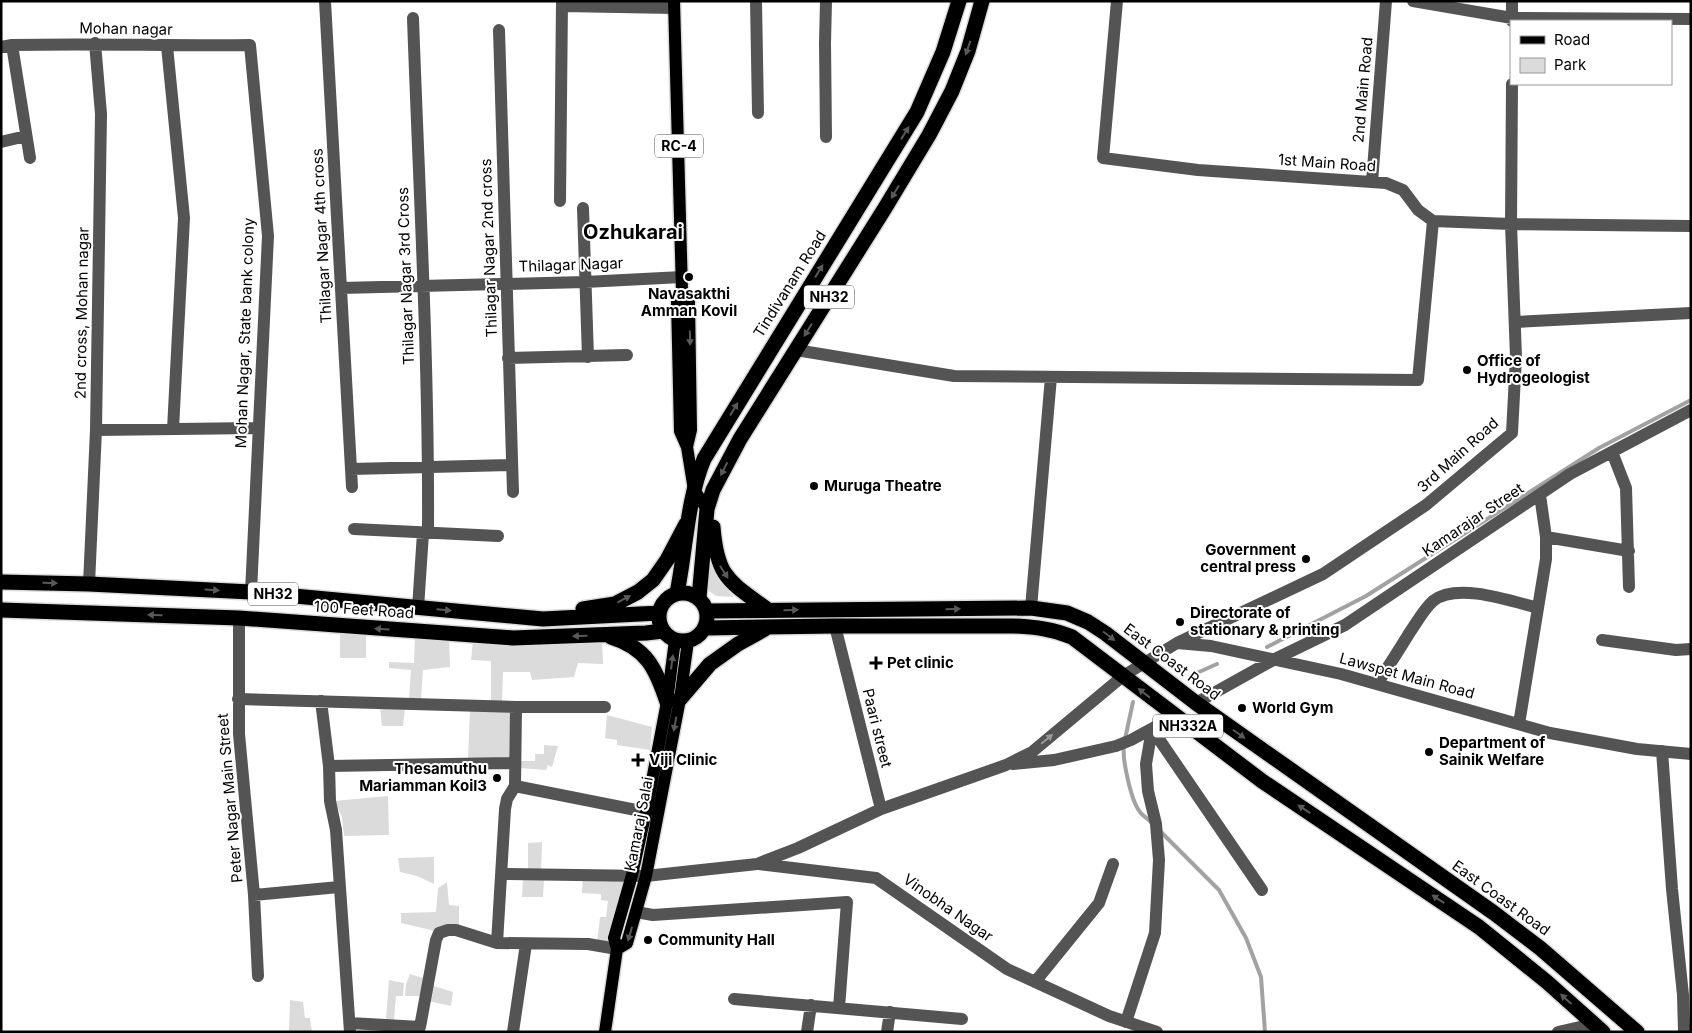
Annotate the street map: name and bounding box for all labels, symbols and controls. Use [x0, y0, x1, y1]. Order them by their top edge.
street label: Mohan nagar [79, 18, 173, 39]
legend [1510, 20, 1672, 85]
text: Road [1554, 30, 1590, 49]
street label: 2nd Main Road [1348, 36, 1377, 144]
one-way arrow [964, 41, 972, 56]
text: Park [1554, 55, 1587, 74]
one-way arrow [900, 126, 909, 139]
road number: RC-4 [655, 134, 703, 158]
street label: Thilagar Nagar 4th cross [307, 148, 336, 324]
street label: 1st Main Road [1277, 150, 1377, 175]
street label: Thilagar Nagar 2nd cross [476, 158, 501, 338]
one-way arrow [890, 186, 899, 199]
street label: Thilagar Nagar 3rd Cross [393, 187, 418, 365]
street label: Mohan Nagar, State bank colony [231, 217, 258, 449]
district label: Ozhukarai [583, 220, 683, 244]
street label: 2nd cross, Mohan nagar [70, 226, 93, 399]
street label: Tindivanam Road [749, 227, 830, 341]
street label: Thilagar Nagar [518, 253, 624, 276]
one-way arrow [814, 264, 823, 277]
marker: Navasakthi Amman Kovil [683, 271, 695, 283]
place label: Navasakthi Amman Kovil [641, 284, 737, 320]
road number: NH32 [804, 286, 854, 308]
one-way arrow [804, 323, 813, 336]
one-way arrow [686, 330, 694, 346]
place label: Office of Hydrogeologist [1477, 351, 1590, 387]
marker: Office of Hydrogeologist [1461, 364, 1473, 376]
one-way arrow [729, 403, 738, 416]
street label: 3rd Main Road [1413, 413, 1502, 496]
one-way arrow [720, 462, 728, 476]
place label: Muruga Theatre [824, 476, 942, 495]
street label: Kamarajar Street [1418, 479, 1527, 561]
marker: Muruga Theatre [808, 480, 820, 492]
place label: Government central press [1200, 540, 1297, 576]
marker: Government central press [1300, 553, 1312, 565]
one-way arrow [719, 565, 729, 578]
one-way arrow [42, 579, 58, 587]
road number: NH32 [248, 582, 298, 606]
one-way arrow [205, 586, 221, 594]
one-way arrow [617, 595, 631, 603]
street label: 100 Feet Road [313, 597, 415, 622]
place label: Directorate of stationary & printing [1190, 603, 1340, 639]
one-way arrow [946, 605, 962, 613]
one-way arrow [783, 606, 799, 614]
one-way arrow [436, 607, 452, 615]
one-way arrow [147, 611, 163, 619]
marker: Directorate of stationary & printing [1174, 616, 1186, 628]
street label: East Coast Road [1120, 619, 1224, 704]
one-way arrow [374, 624, 390, 632]
one-way arrow [1102, 631, 1115, 642]
one-way arrow [571, 633, 587, 641]
street label: Lawspet Main Road [1338, 648, 1477, 703]
place label: Pet clinic [887, 653, 954, 672]
one-way arrow [669, 654, 677, 670]
marker: Pet clinic [869, 656, 883, 670]
street label: Paari street [858, 686, 896, 769]
one-way arrow [1138, 687, 1151, 698]
place label: World Gym [1252, 698, 1333, 717]
marker: World Gym [1236, 702, 1248, 714]
street label: Peter Nagar Main Street [213, 713, 246, 883]
road number: NH332A [1153, 714, 1223, 738]
one-way arrow [670, 716, 678, 732]
one-way arrow [1232, 729, 1246, 739]
place label: Department of Sainik Welfare [1439, 733, 1545, 769]
one-way arrow [1040, 734, 1053, 745]
marker: Department of Sainik Welfare [1423, 746, 1435, 758]
place label: Viji Clinic [649, 750, 718, 769]
marker: Viji Clinic [631, 753, 645, 767]
place label: Thesamuthu Mariamman Koil3 [359, 759, 487, 795]
marker: Thesamuthu Mariamman Koil3 [491, 772, 503, 784]
street label: Kamaraj Salai [620, 775, 657, 873]
one-way arrow [1297, 804, 1310, 814]
street label: East Coast Road [1449, 856, 1554, 939]
street label: Vinobha Nagar [900, 870, 997, 946]
one-way arrow [1432, 894, 1445, 904]
one-way arrow [625, 926, 633, 941]
place label: Community Hall [658, 930, 775, 949]
marker: Community Hall [642, 934, 654, 946]
one-way arrow [1560, 994, 1573, 1005]

